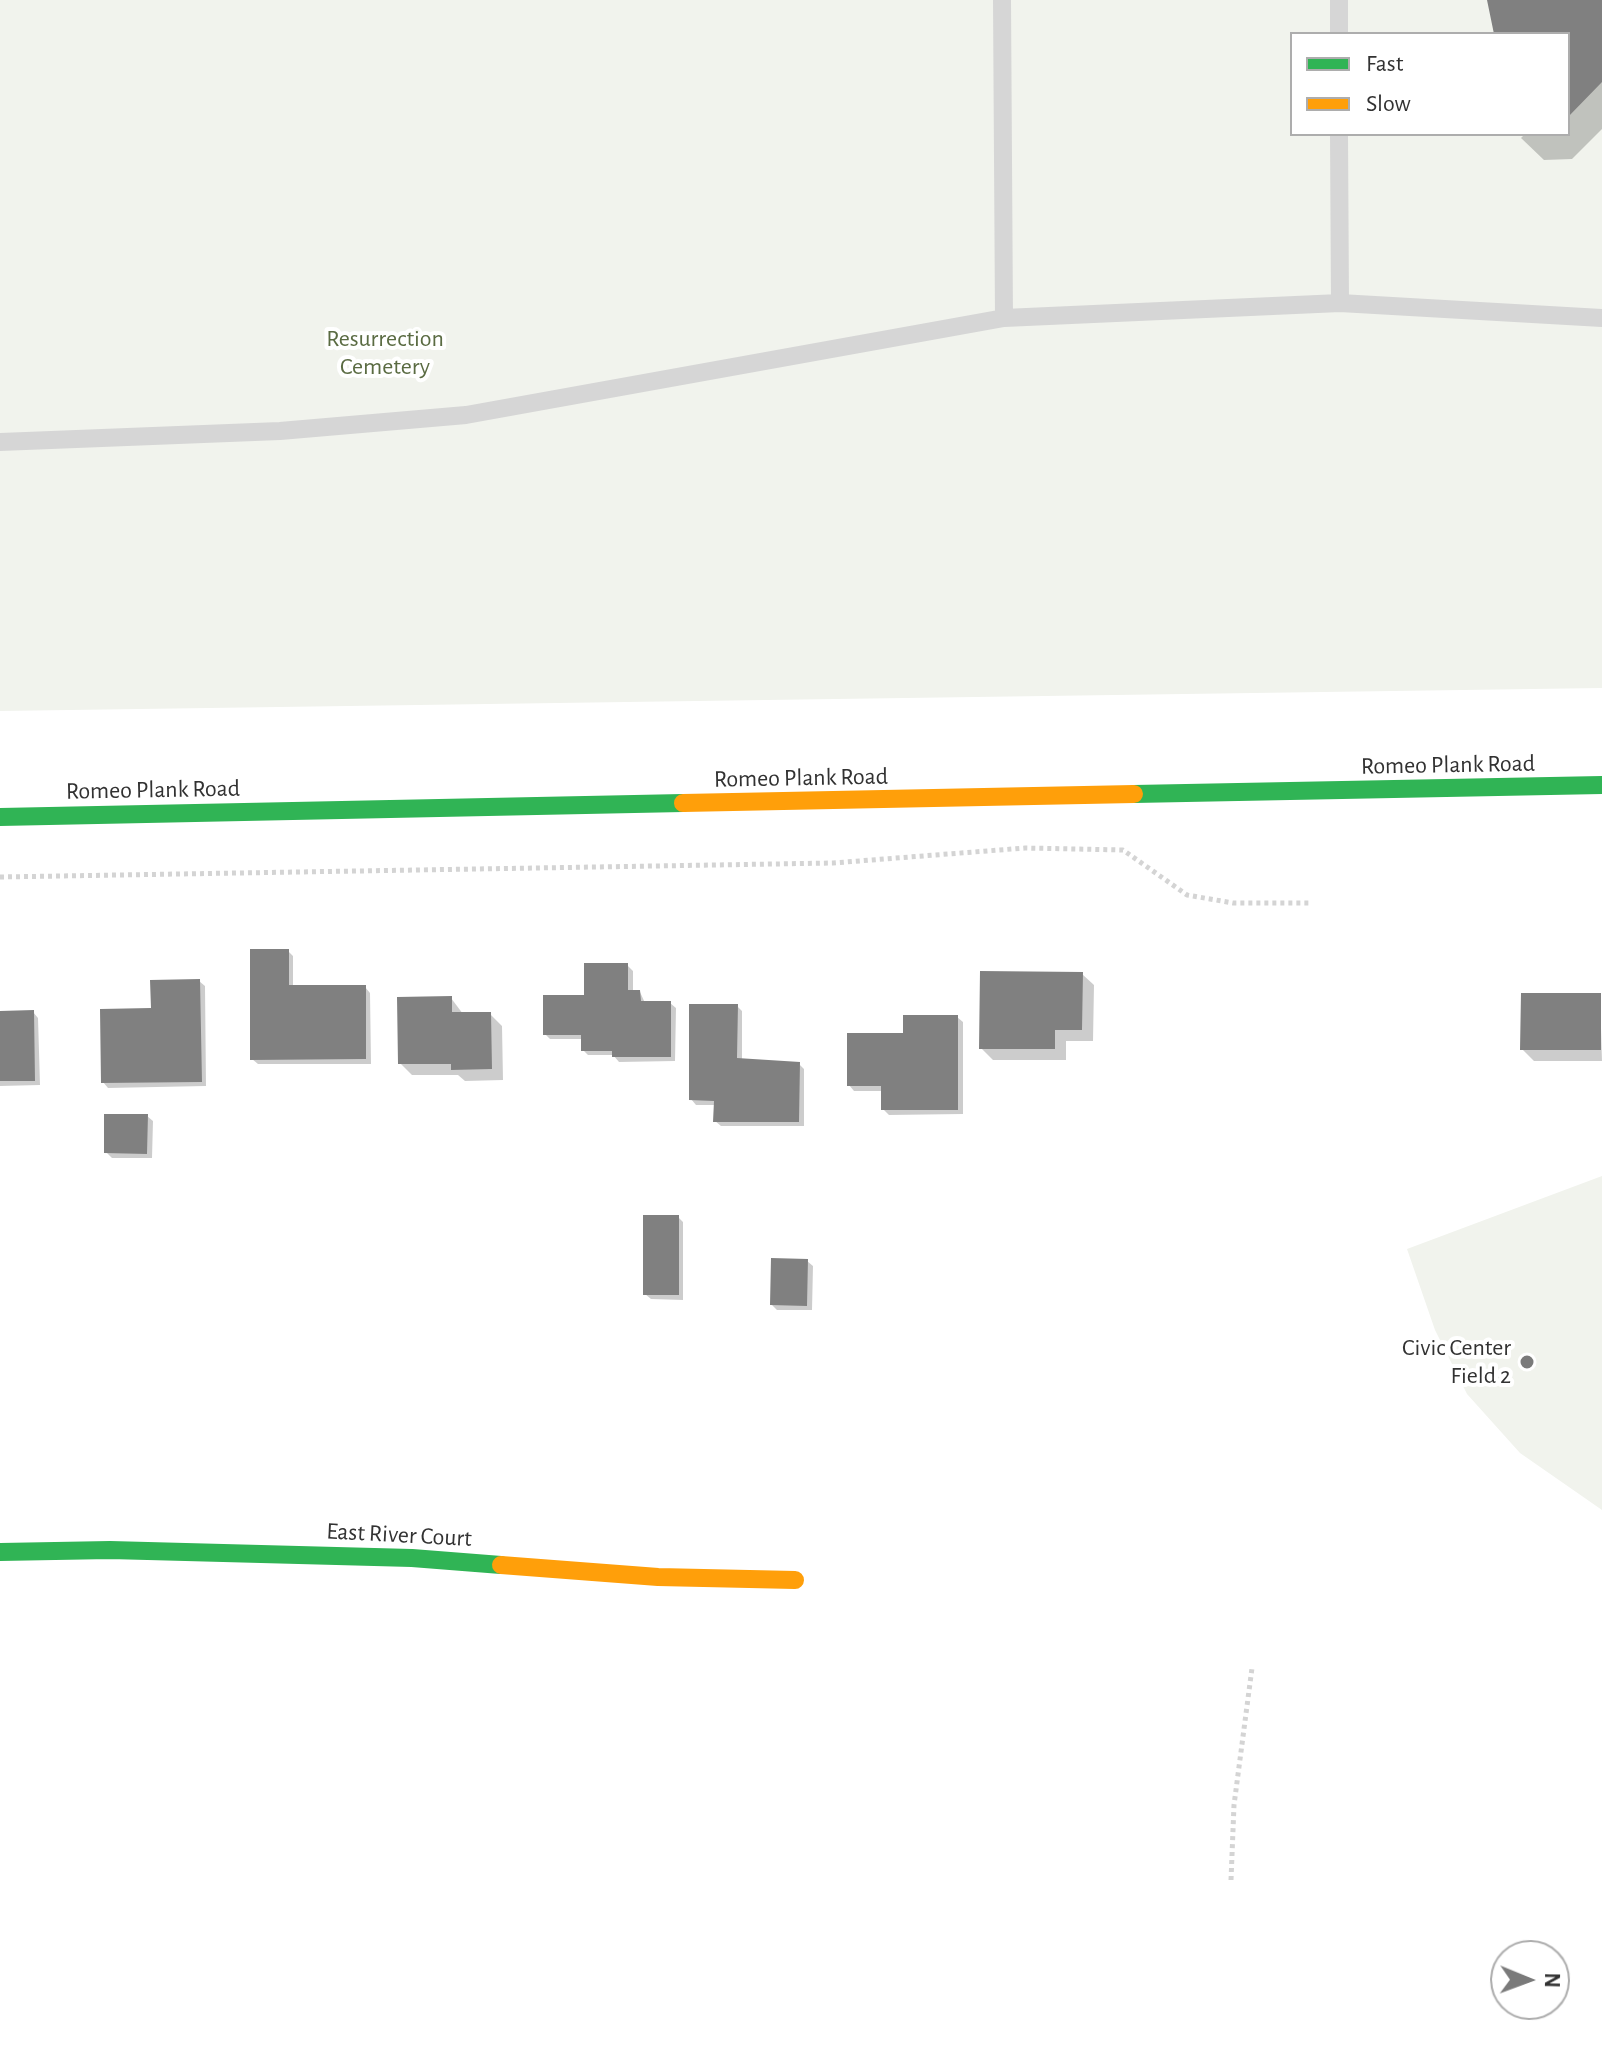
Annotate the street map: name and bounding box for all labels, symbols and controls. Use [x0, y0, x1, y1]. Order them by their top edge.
legend [1290, 32, 1570, 136]
text: Fast [1366, 52, 1403, 76]
text: Slow [1366, 92, 1411, 116]
park label: Resurrection Cemetery [326, 325, 444, 381]
street label: Romeo Plank Road [1361, 749, 1535, 781]
street label: Romeo Plank Road [714, 762, 888, 794]
street label: Romeo Plank Road [66, 774, 240, 806]
place label: Civic Center Field 2 [1402, 1334, 1511, 1390]
marker: Civic Center Field 2 [1518, 1353, 1536, 1371]
street label: East River Court [326, 1517, 472, 1553]
north arrow [1490, 1940, 1570, 2020]
text: N [1541, 1973, 1563, 1988]

